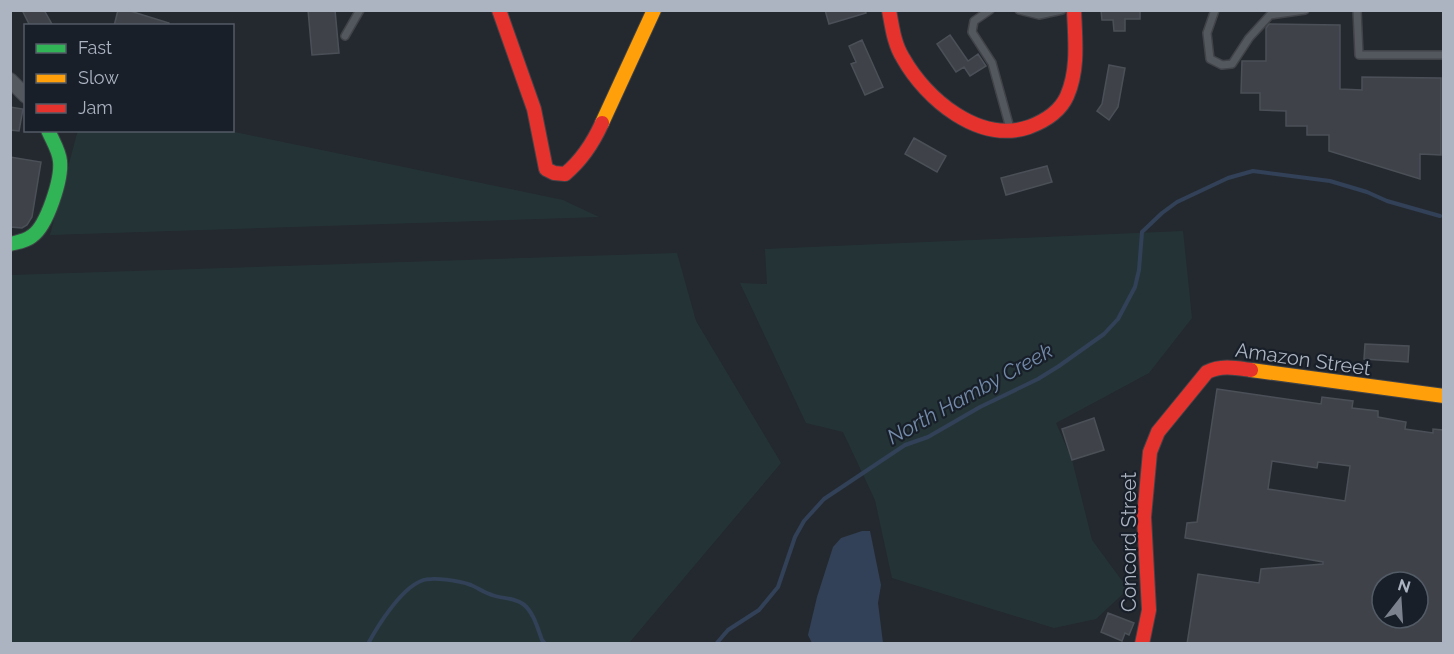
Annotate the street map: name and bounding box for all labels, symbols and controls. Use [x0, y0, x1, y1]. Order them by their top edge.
legend [24, 24, 234, 132]
text: Fast [78, 37, 112, 58]
text: Slow [78, 67, 119, 88]
text: Jam [78, 97, 113, 118]
water label: North Hamby Creek [883, 338, 1057, 449]
street label: Amazon Street [1234, 338, 1373, 380]
street label: Concord Street [1117, 472, 1141, 612]
north arrow [1370, 570, 1430, 630]
text: N [1396, 575, 1413, 597]

